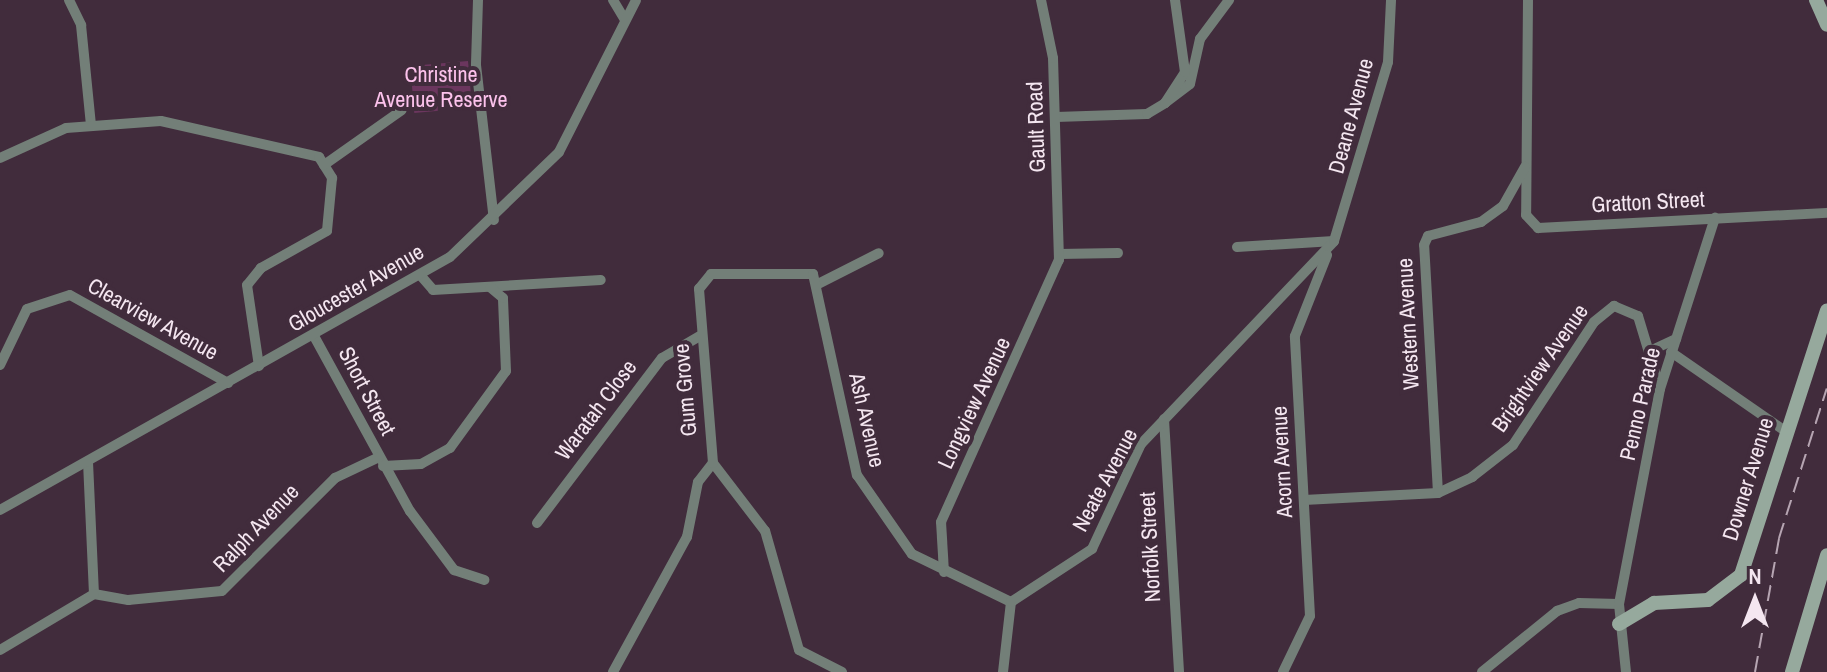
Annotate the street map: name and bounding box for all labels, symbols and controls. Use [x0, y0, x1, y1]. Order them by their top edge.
street label: Deane Avenue [1323, 55, 1379, 177]
park label: Christine Avenue Reserve [374, 61, 508, 112]
street label: Gault Road [1021, 81, 1051, 173]
street label: Gratton Street [1591, 186, 1705, 218]
street label: Gloucester Avenue [283, 238, 429, 338]
street label: Western Avenue [1391, 257, 1425, 391]
street label: Clearview Avenue [83, 272, 223, 366]
street label: Brightview Avenue [1486, 299, 1594, 437]
street label: Longview Avenue [932, 333, 1016, 473]
street label: Short Street [333, 342, 401, 440]
street label: Gum Grove [668, 342, 702, 438]
street label: Penno Parade [1614, 345, 1666, 463]
street label: Waratah Close [550, 355, 642, 465]
street label: Ash Avenue [843, 370, 891, 470]
street label: Acorn Avenue [1266, 405, 1298, 519]
street label: Downer Avenue [1717, 414, 1779, 544]
street label: Neate Avenue [1067, 423, 1143, 537]
street label: Ralph Avenue [207, 478, 305, 578]
street label: Norfolk Street [1134, 491, 1166, 603]
north arrow [1715, 560, 1795, 640]
text: N [1748, 561, 1762, 591]

